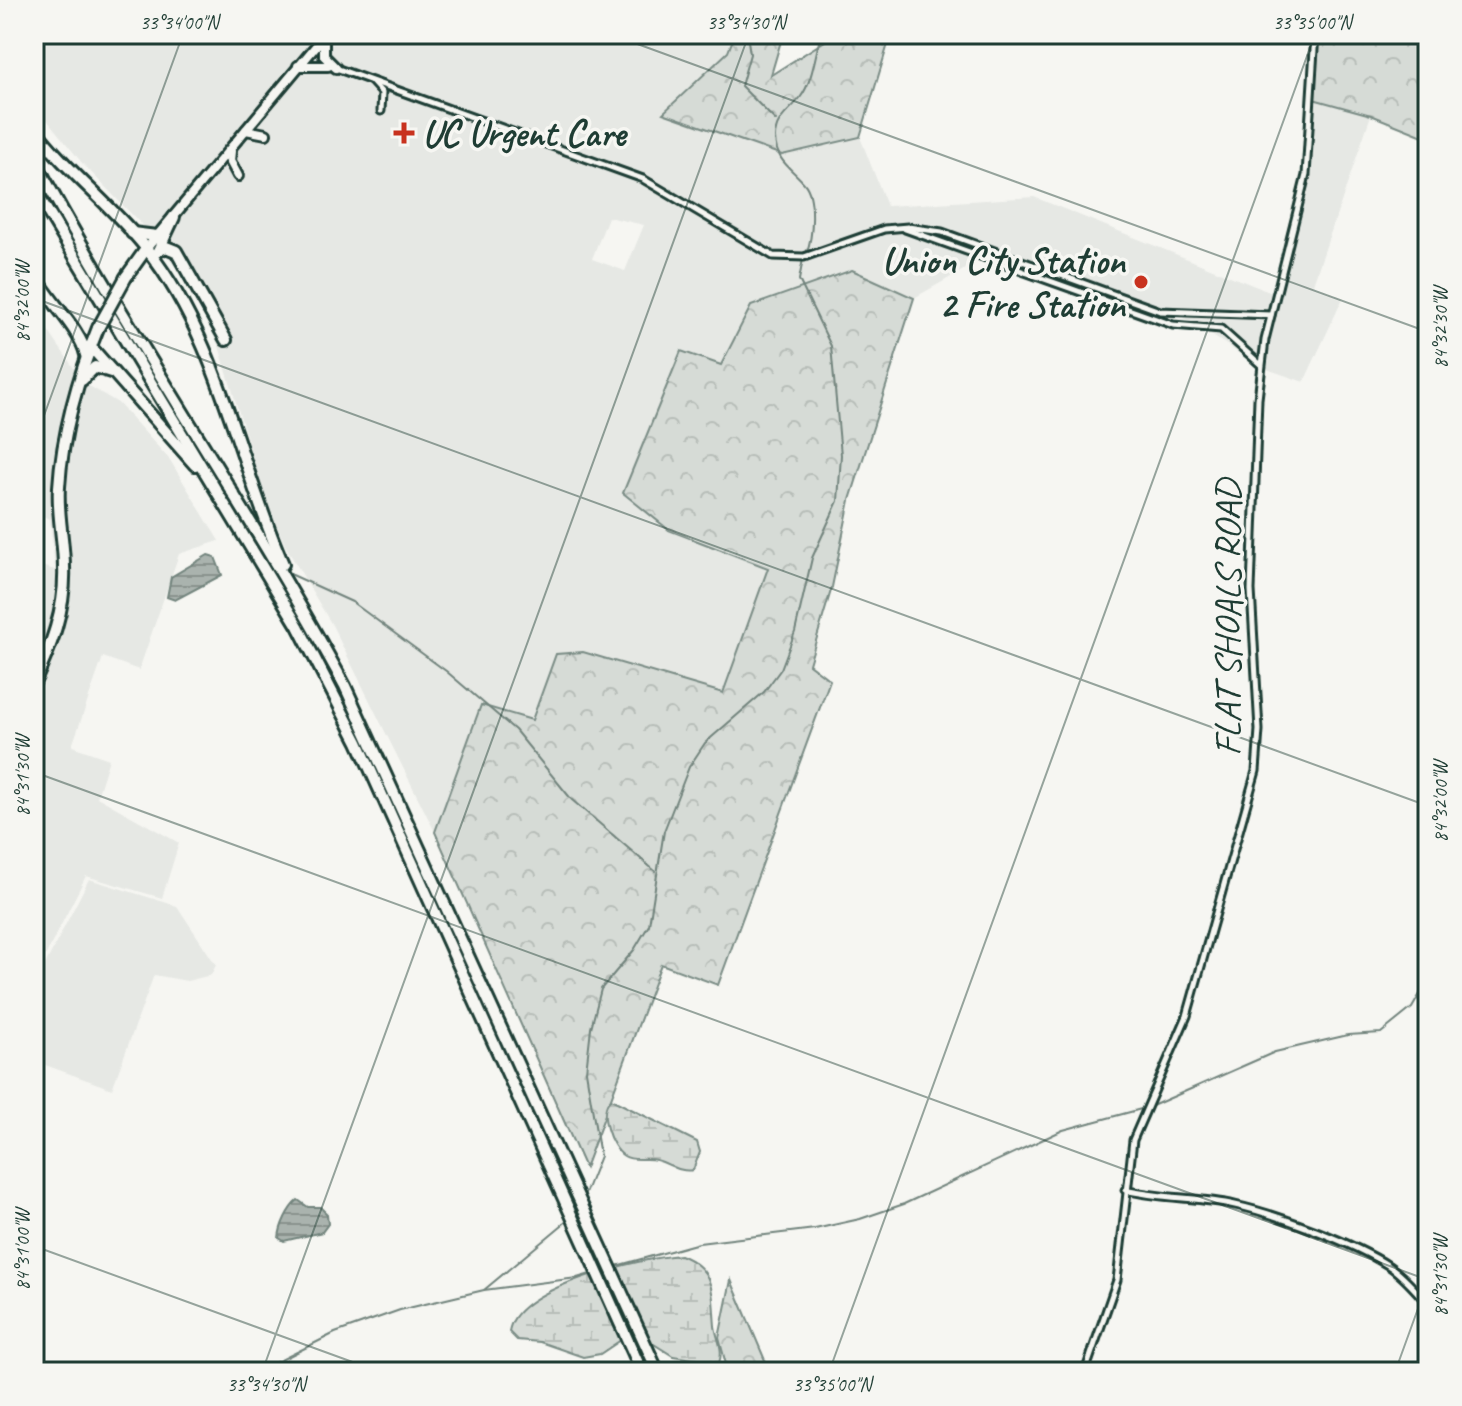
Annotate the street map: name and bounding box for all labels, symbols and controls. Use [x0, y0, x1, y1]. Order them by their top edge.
text: 33°34'00"N [140, 10, 221, 35]
text: 33°34'30"N [707, 10, 788, 35]
text: 33°35'00"N [1273, 10, 1354, 35]
place label: UC Urgent Care [422, 110, 629, 157]
marker: UC Urgent Care [393, 122, 415, 144]
place label: Union City Station 2 Fire Station [882, 237, 1127, 328]
text: 84°32'00"W [10, 258, 35, 343]
marker: Union City Station 2 Fire Station [1132, 273, 1150, 291]
text: 84°32'30"W [1428, 284, 1453, 369]
street label: FLAT SHOALS ROAD [1204, 477, 1251, 756]
text: 84°31'30"W [10, 732, 35, 817]
text: 84°32'00"W [1428, 758, 1453, 843]
text: 84°31'00"W [10, 1206, 35, 1291]
text: 84°31'30"W [1428, 1232, 1453, 1317]
text: 33°34'30"N [227, 1372, 308, 1397]
text: 33°35'00"N [793, 1372, 874, 1397]

